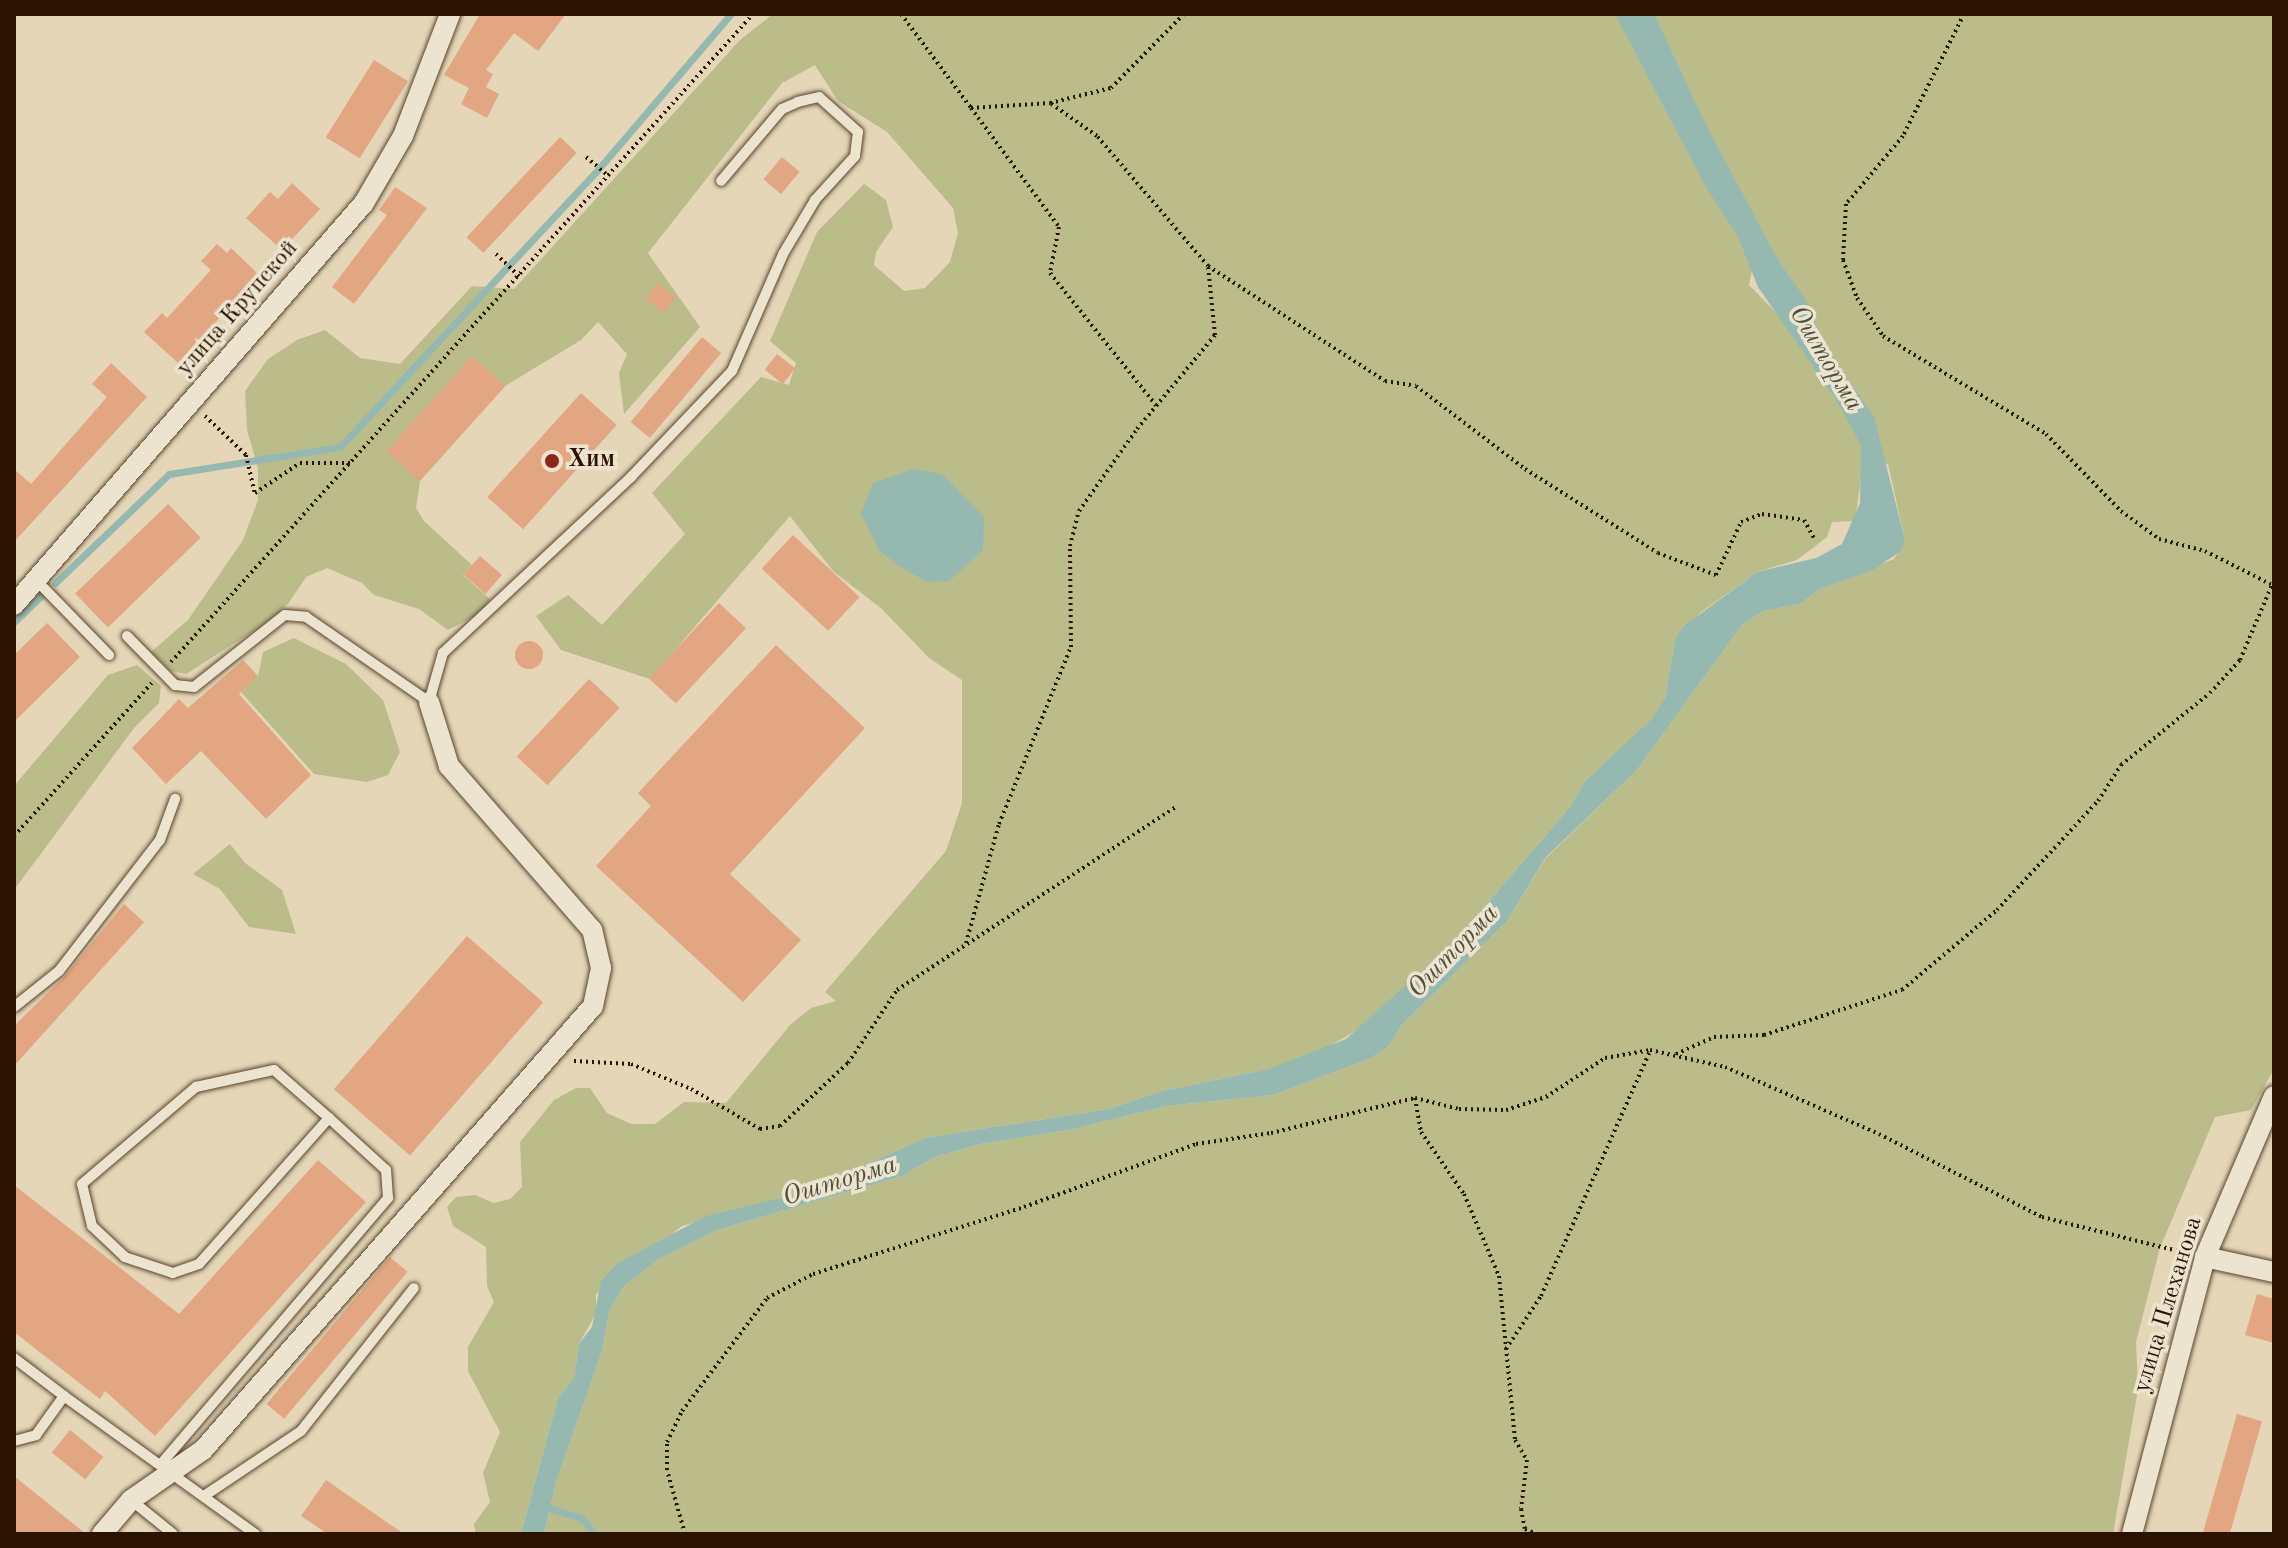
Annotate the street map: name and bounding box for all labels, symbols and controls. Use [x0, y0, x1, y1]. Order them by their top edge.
street label: улица Крупской [171, 235, 305, 383]
water label: Ошторма [1781, 300, 1869, 418]
place label: Хим [568, 447, 615, 475]
marker: Хим [543, 452, 561, 470]
water label: Ошторма [1402, 899, 1506, 1005]
water label: Ошторма [779, 1150, 901, 1214]
street label: улица Плеханова [2128, 1213, 2210, 1397]

